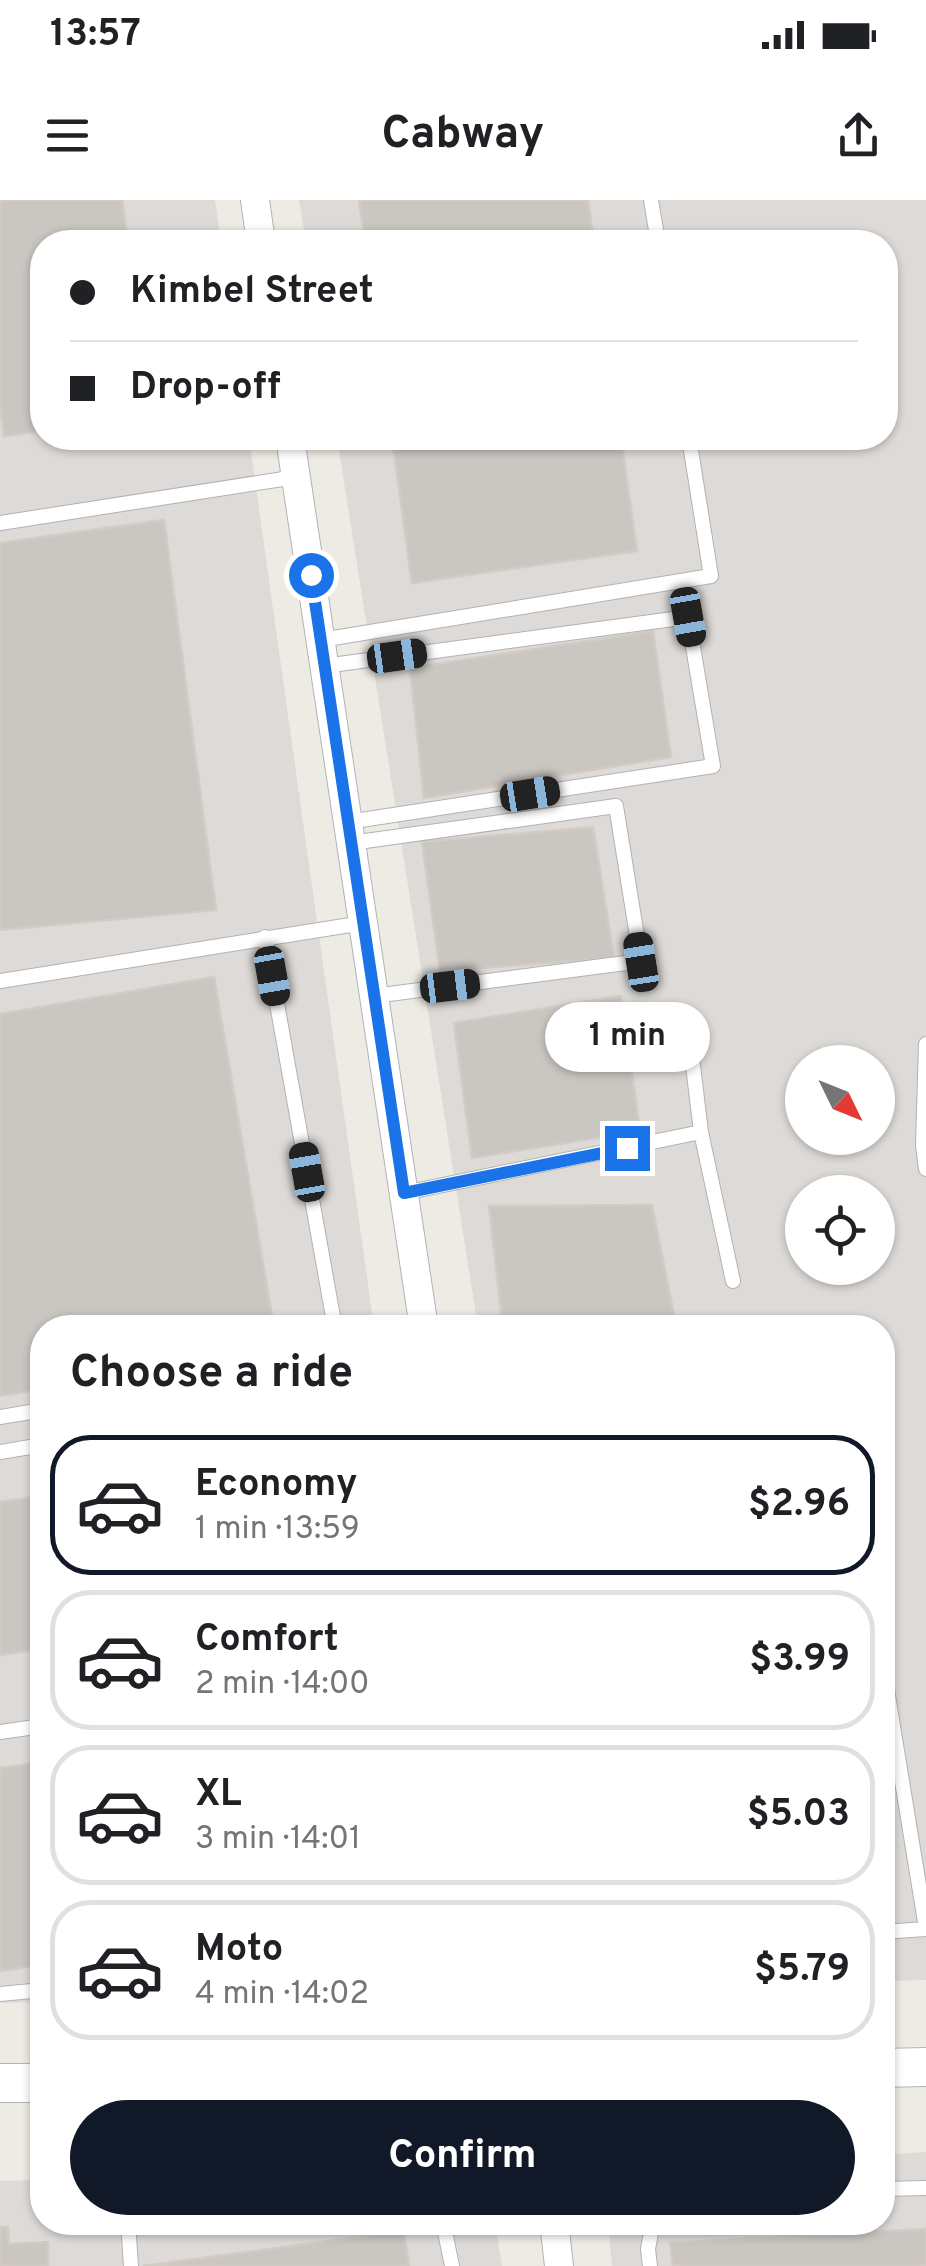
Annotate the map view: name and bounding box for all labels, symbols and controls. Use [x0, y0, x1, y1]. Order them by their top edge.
text: 13:57 [50, 11, 141, 60]
text: Cabway [382, 107, 544, 164]
icon: menu [40, 108, 95, 163]
icon: share [831, 108, 886, 163]
text: Kimbel Street [130, 268, 374, 317]
text: Drop-off [130, 364, 281, 413]
route start [289, 553, 334, 598]
car [668, 585, 708, 649]
car [365, 637, 429, 675]
car [498, 774, 562, 814]
car [621, 930, 661, 994]
car [252, 944, 292, 1008]
car [418, 967, 482, 1005]
callout: 1 min [544, 1003, 710, 1073]
text: 1 min [589, 1017, 666, 1057]
north arrow [785, 1045, 895, 1155]
map controls [785, 1045, 895, 1285]
route end [605, 1126, 650, 1171]
car [287, 1140, 327, 1204]
button: locate [785, 1175, 895, 1285]
text: Choose a ride [70, 1346, 353, 1403]
icon: car [75, 1460, 165, 1550]
text: Economy [195, 1461, 357, 1510]
text: $2.96 [748, 1481, 850, 1530]
text: 1 min · 13:59 [195, 1510, 360, 1550]
icon: car [75, 1615, 165, 1705]
text: Comfort [195, 1616, 339, 1665]
text: $3.99 [749, 1636, 850, 1685]
text: 2 min · 14:00 [195, 1665, 370, 1705]
icon: car [75, 1770, 165, 1860]
text: XL [195, 1771, 242, 1820]
text: $5.03 [747, 1791, 850, 1840]
text: 3 min · 14:01 [195, 1820, 361, 1860]
icon: car [75, 1925, 165, 2015]
text: Moto [195, 1926, 283, 1975]
text: $5.79 [754, 1946, 850, 1995]
text: 4 min · 14:02 [195, 1975, 369, 2015]
button: Confirm [70, 2100, 855, 2215]

